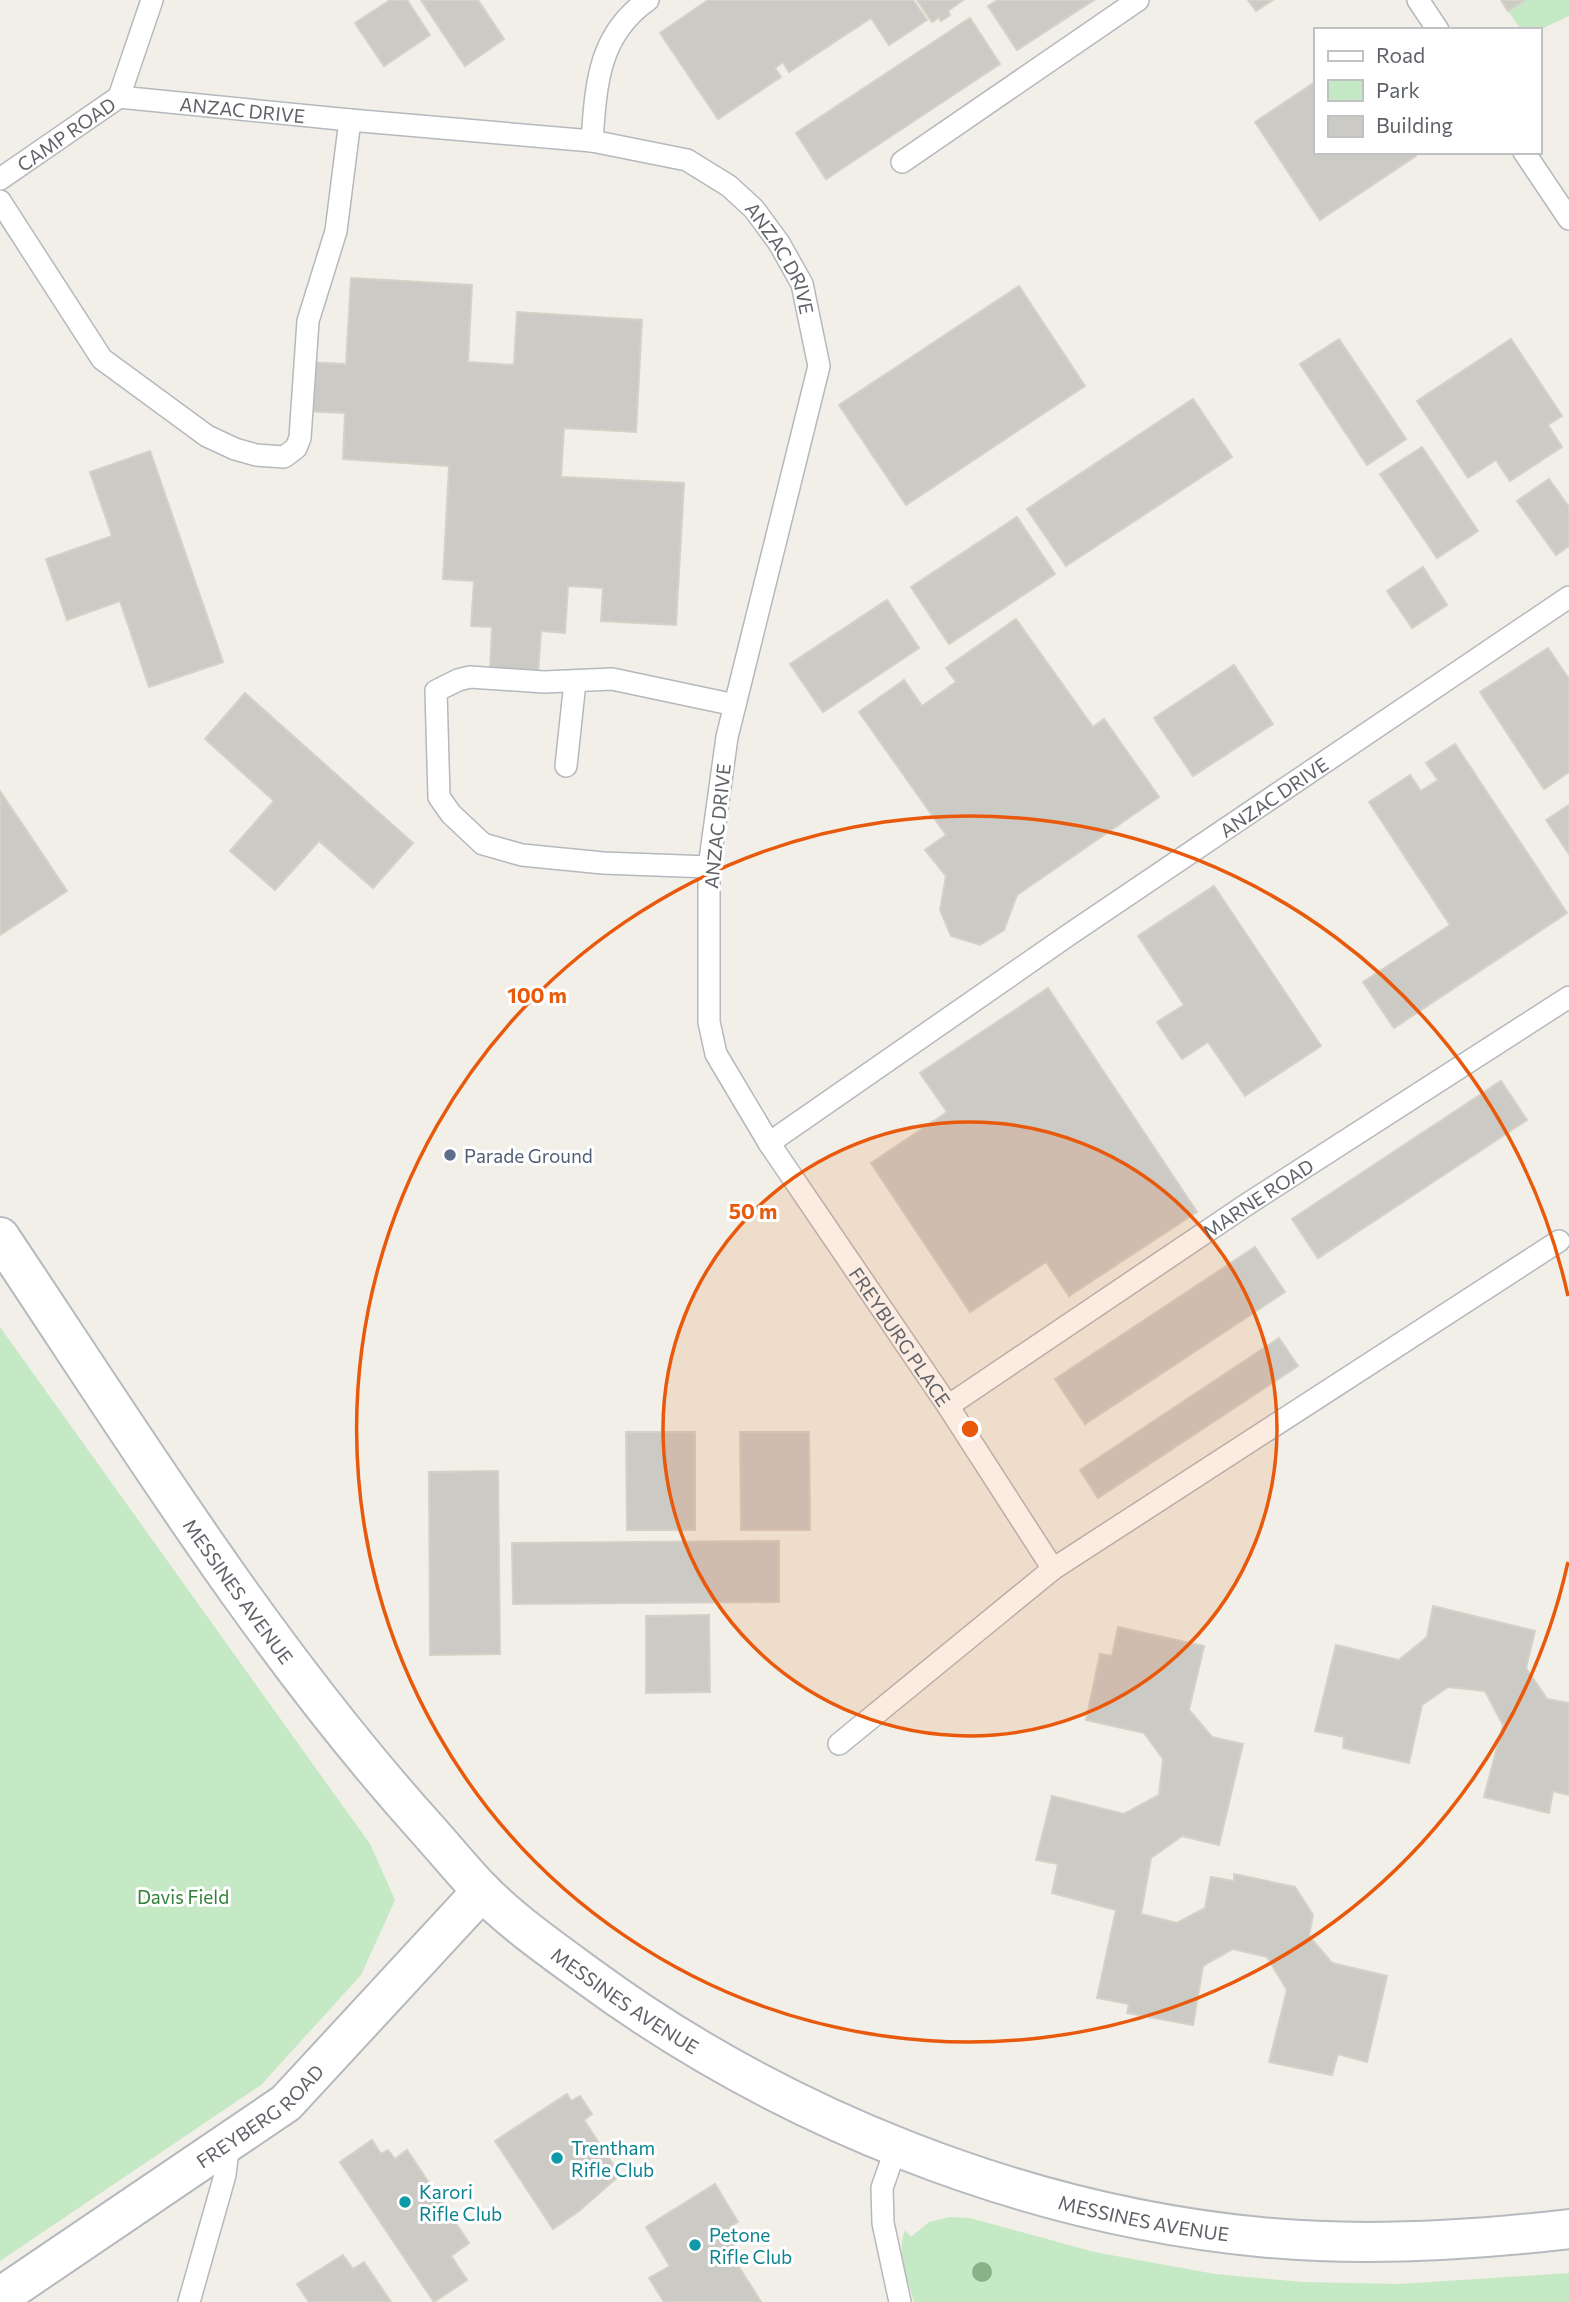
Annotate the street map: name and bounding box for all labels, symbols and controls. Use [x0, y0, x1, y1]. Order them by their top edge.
legend [1314, 28, 1541, 154]
text: Road [1376, 42, 1425, 67]
text: Park [1376, 77, 1420, 102]
street label: CAMP ROAD [12, 92, 120, 176]
street label: ANZAC DRIVE [179, 92, 306, 127]
text: Building [1376, 112, 1453, 137]
street label: ANZAC DRIVE [741, 197, 819, 316]
street label: ANZAC DRIVE [1215, 752, 1332, 841]
street label: ANZAC DRIVE [699, 762, 735, 890]
text: 100 m [507, 982, 567, 1007]
place label: Parade Ground [464, 1144, 593, 1167]
marker: Parade Ground [442, 1147, 458, 1163]
street label: MARNE ROAD [1198, 1153, 1317, 1243]
text: 50 m [729, 1198, 777, 1223]
street label: FREYBURG PLACE [845, 1262, 956, 1410]
centre of rings [958, 1417, 982, 1441]
street label: MESSINES AVENUE [179, 1514, 299, 1668]
park label: Davis Field [137, 1885, 229, 1908]
street label: MESSINES AVENUE [547, 1942, 703, 2058]
street label: FREYBERG ROAD [192, 2059, 328, 2172]
place label: Trentham Rifle Club [571, 2136, 655, 2181]
marker: Trentham Rifle Club [549, 2150, 565, 2166]
place label: Karori Rifle Club [419, 2180, 502, 2225]
street label: MESSINES AVENUE [1056, 2190, 1230, 2245]
marker: Karori Rifle Club [397, 2194, 413, 2210]
place label: Petone Rifle Club [709, 2223, 792, 2268]
marker: Petone Rifle Club [687, 2237, 703, 2253]

